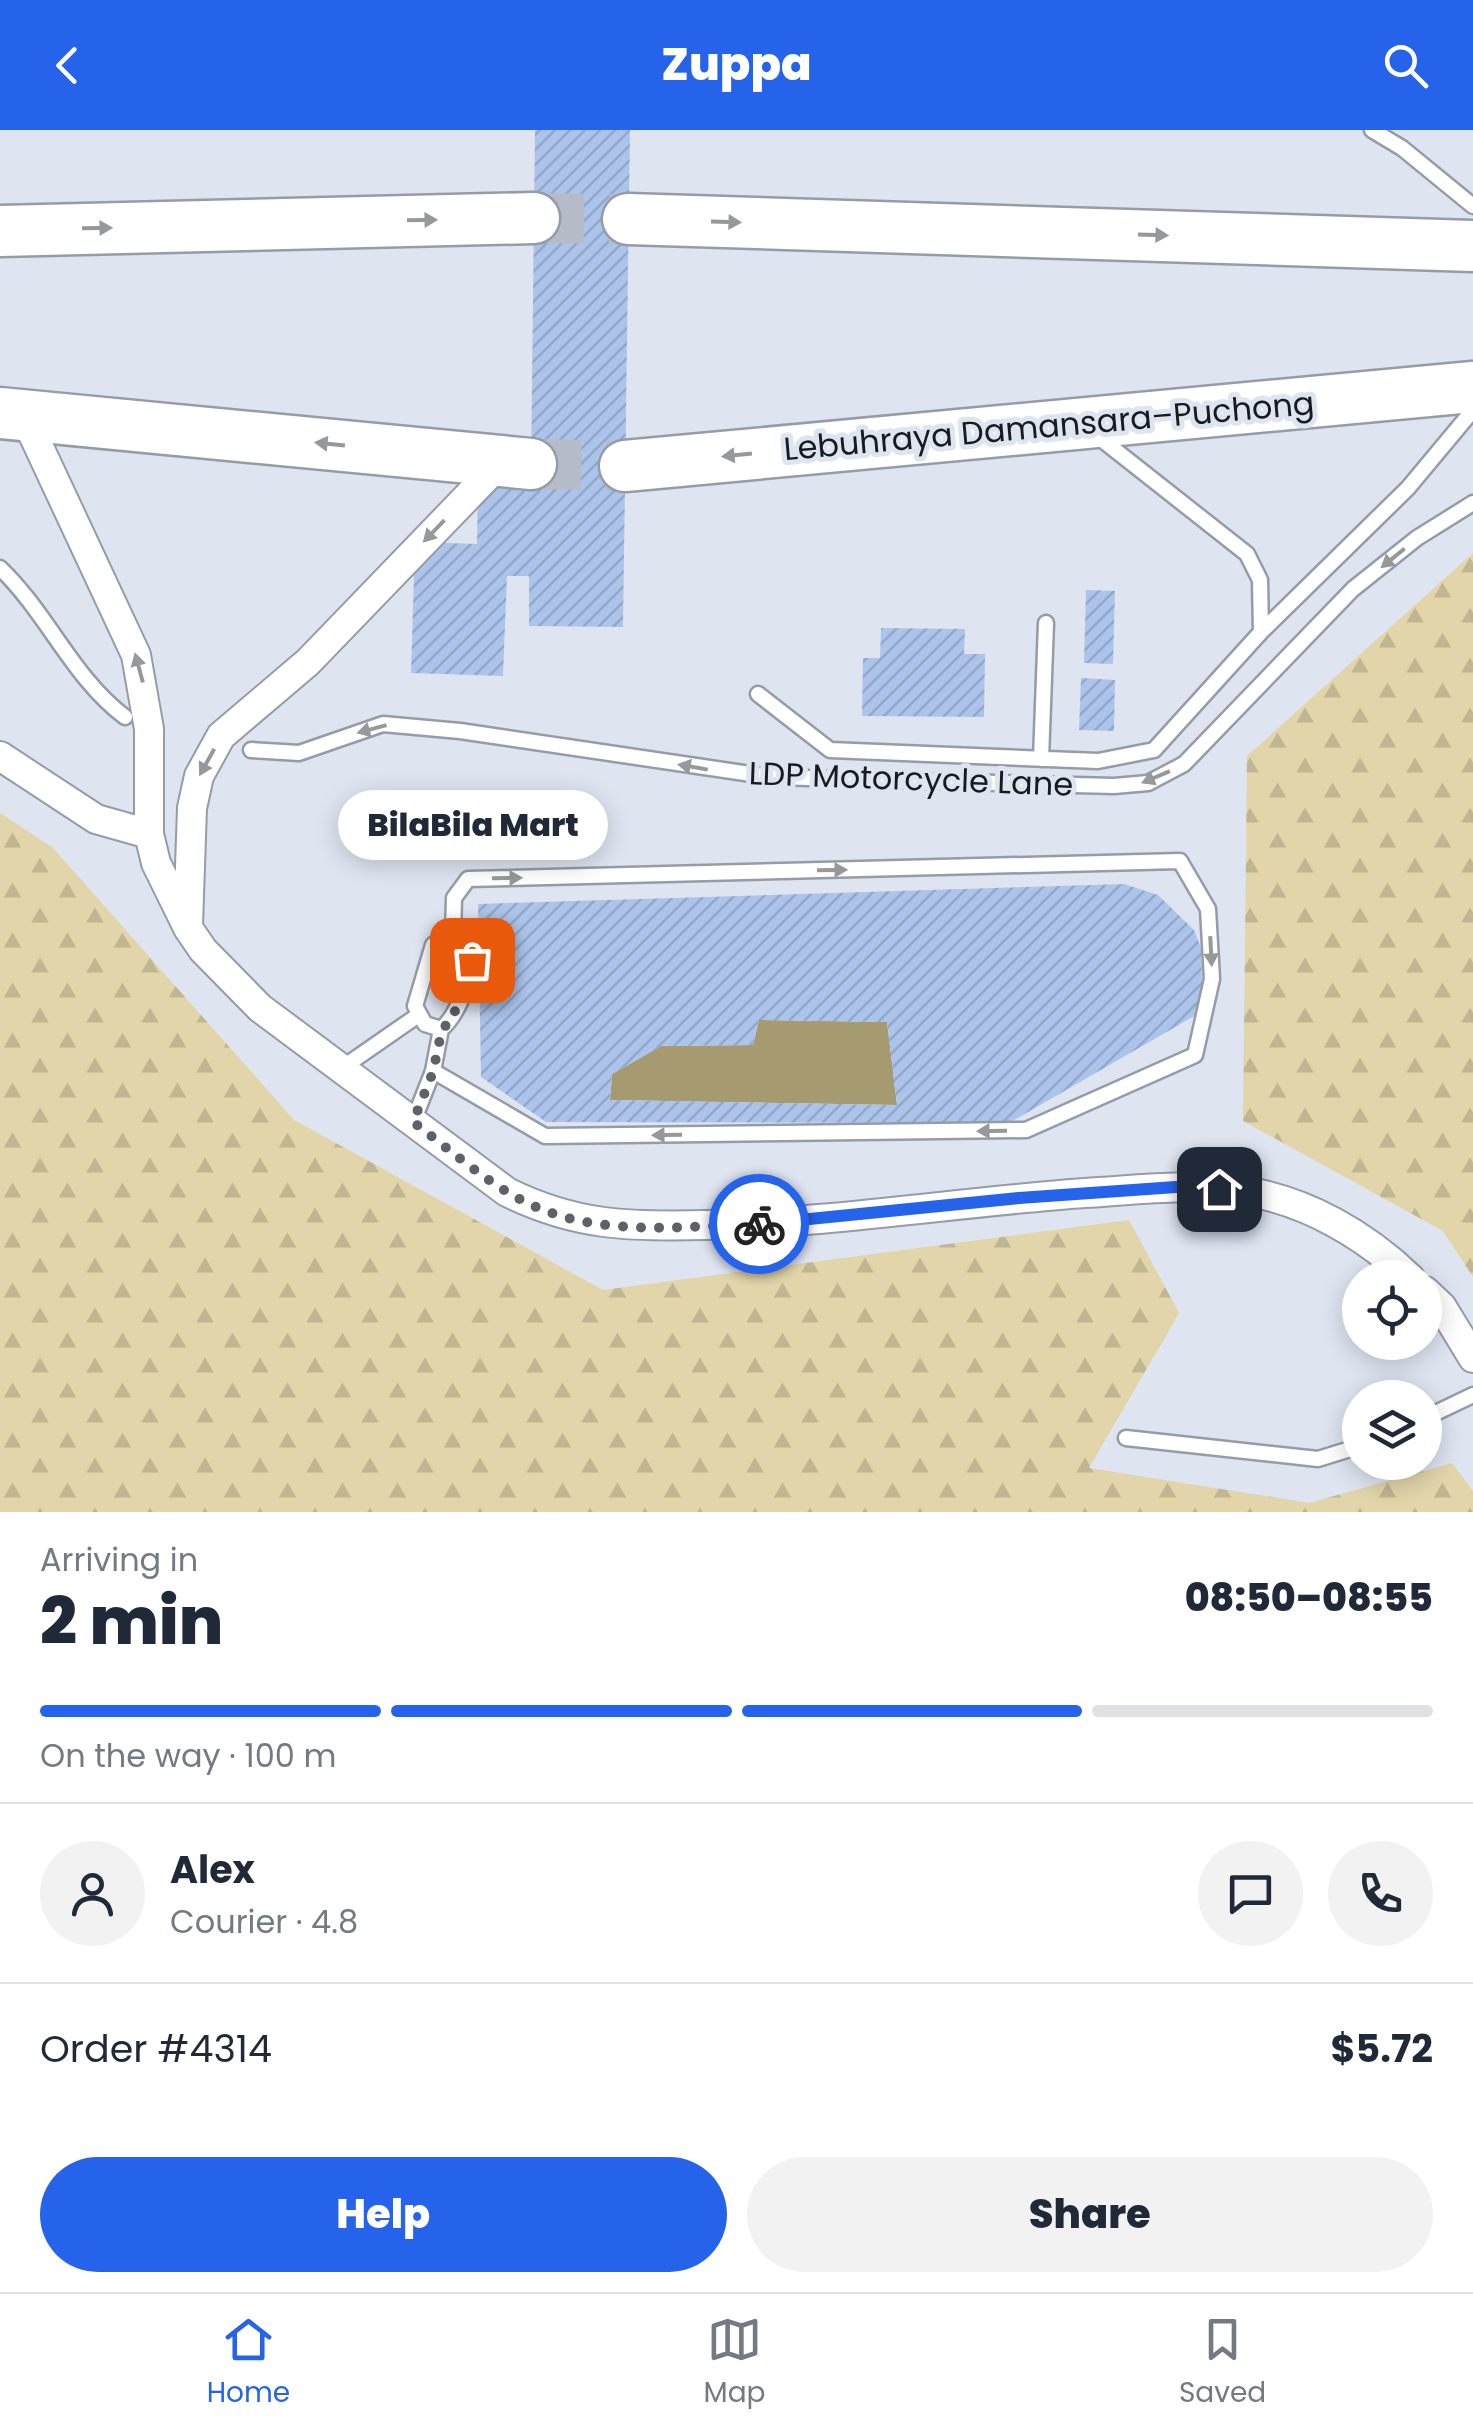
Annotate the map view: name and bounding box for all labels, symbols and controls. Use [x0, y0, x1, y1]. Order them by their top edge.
text: Zuppa [661, 33, 812, 96]
icon: back [40, 38, 95, 93]
icon: search [1378, 38, 1433, 93]
one-way arrow [407, 212, 439, 228]
one-way arrow [710, 214, 742, 230]
one-way arrow [82, 220, 114, 236]
one-way arrow [1138, 228, 1170, 244]
street label: Lebuhraya Damansara–Puchong [782, 380, 1316, 471]
one-way arrow [313, 436, 345, 452]
one-way arrow [720, 447, 752, 463]
one-way arrow [423, 519, 446, 543]
one-way arrow [1380, 547, 1405, 568]
one-way arrow [131, 652, 147, 683]
one-way arrow [357, 722, 388, 738]
one-way arrow [199, 748, 216, 776]
street label: LDP Motorcycle Lane [748, 750, 1074, 807]
one-way arrow [677, 759, 709, 774]
one-way arrow [1141, 769, 1171, 785]
callout: BilaBila Mart [337, 790, 607, 860]
text: BilaBila Mart [367, 802, 579, 847]
one-way arrow [817, 861, 849, 877]
one-way arrow [492, 870, 524, 886]
pin [430, 918, 515, 1003]
icon: bag [445, 933, 500, 988]
one-way arrow [1203, 935, 1219, 967]
one-way arrow [976, 1123, 1008, 1139]
one-way arrow [651, 1128, 683, 1144]
pin [1177, 1147, 1262, 1232]
icon: home [1192, 1162, 1247, 1217]
courier [709, 1174, 809, 1274]
icon: bike [732, 1197, 787, 1252]
map controls [1342, 1260, 1442, 1480]
button: locate [1342, 1260, 1442, 1360]
button: layers [1342, 1380, 1442, 1480]
text: Arriving in [40, 1537, 198, 1582]
text: 08:50–08:55 [1185, 1571, 1433, 1624]
text: 2 min [40, 1576, 223, 1667]
text: On the way · 100 m [40, 1733, 336, 1778]
button: person [40, 1841, 145, 1946]
button: chat [1198, 1841, 1303, 1946]
button: phone [1328, 1841, 1433, 1946]
text: Alex [170, 1843, 255, 1896]
text: Courier · 4.8 [170, 1899, 358, 1944]
text: Order #4314 [40, 2022, 272, 2075]
text: $5.72 [1331, 2022, 1433, 2075]
button: Help [40, 2157, 727, 2272]
button: Share [747, 2157, 1433, 2272]
tab: Home [207, 2312, 290, 2414]
tab: Map [704, 2312, 766, 2414]
tab: Saved [1179, 2312, 1266, 2414]

